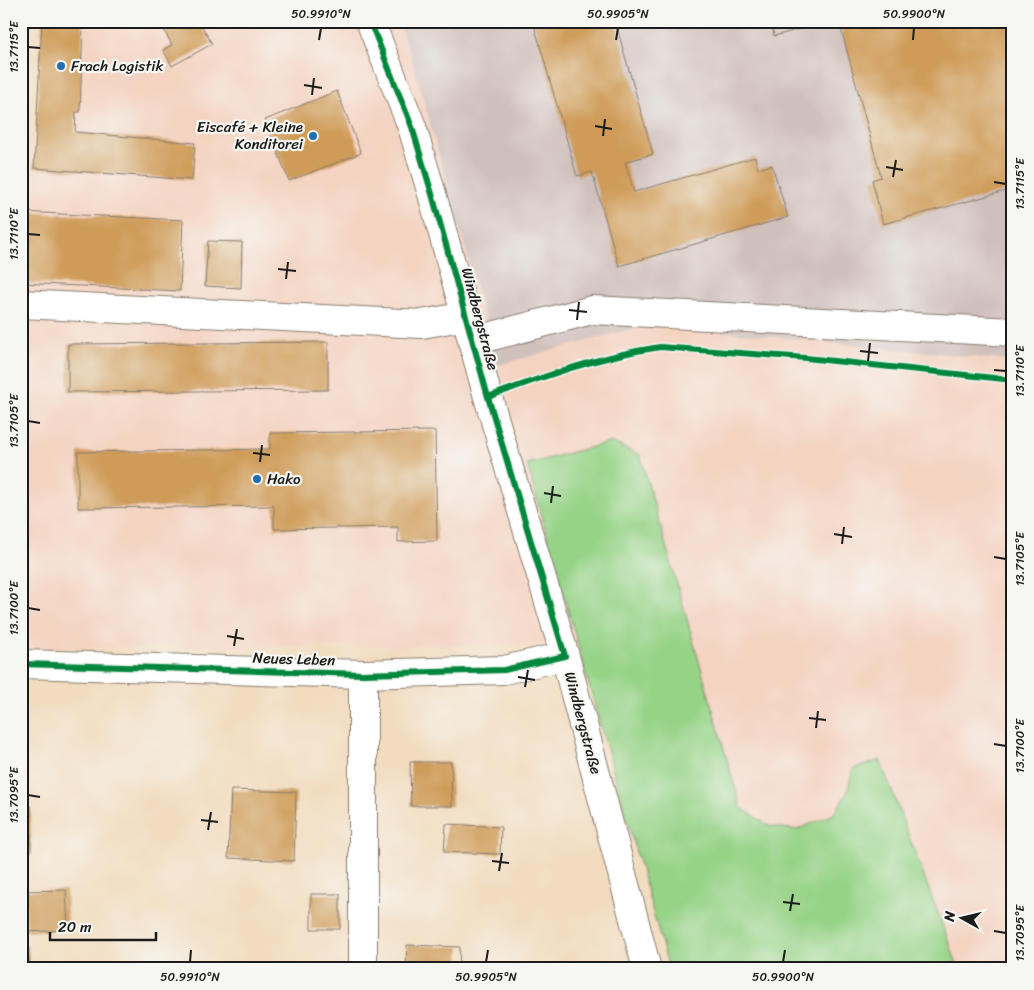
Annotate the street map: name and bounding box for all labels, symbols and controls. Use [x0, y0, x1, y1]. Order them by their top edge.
text: 50.9910°N [291, 3, 351, 25]
text: 50.9905°N [587, 3, 650, 25]
text: 50.9900°N [883, 3, 946, 25]
text: 13.7115°E [3, 20, 25, 73]
place label: Frach Logistik [71, 53, 164, 79]
marker: Frach Logistik [55, 60, 67, 72]
place label: Eiscafé + Kleine Konditorei [197, 114, 304, 157]
marker: Eiscafé + Kleine Konditorei [307, 130, 319, 142]
text: 13.7115°E [1009, 157, 1031, 210]
text: 13.7110°E [3, 207, 25, 260]
street label: Windbergstraße [454, 265, 506, 374]
text: 13.7110°E [1009, 344, 1031, 397]
text: 13.7105°E [3, 393, 25, 448]
place label: Hako [267, 466, 301, 492]
marker: Hako [251, 473, 263, 485]
text: 13.7105°E [1009, 531, 1031, 586]
text: 13.7100°E [3, 579, 25, 635]
street label: Neues Leben [252, 645, 336, 673]
street label: Windbergstraße [557, 669, 609, 778]
text: 13.7100°E [1009, 717, 1031, 773]
text: 13.7095°E [3, 766, 25, 823]
north arrow [936, 892, 986, 942]
text: 13.7095°E [1009, 904, 1031, 961]
text: N [936, 909, 963, 924]
scale bar [50, 910, 156, 942]
text: 20 m [58, 914, 92, 940]
text: 50.9910°N [160, 966, 220, 988]
text: 50.9905°N [455, 966, 518, 988]
text: 50.9900°N [752, 966, 815, 988]

